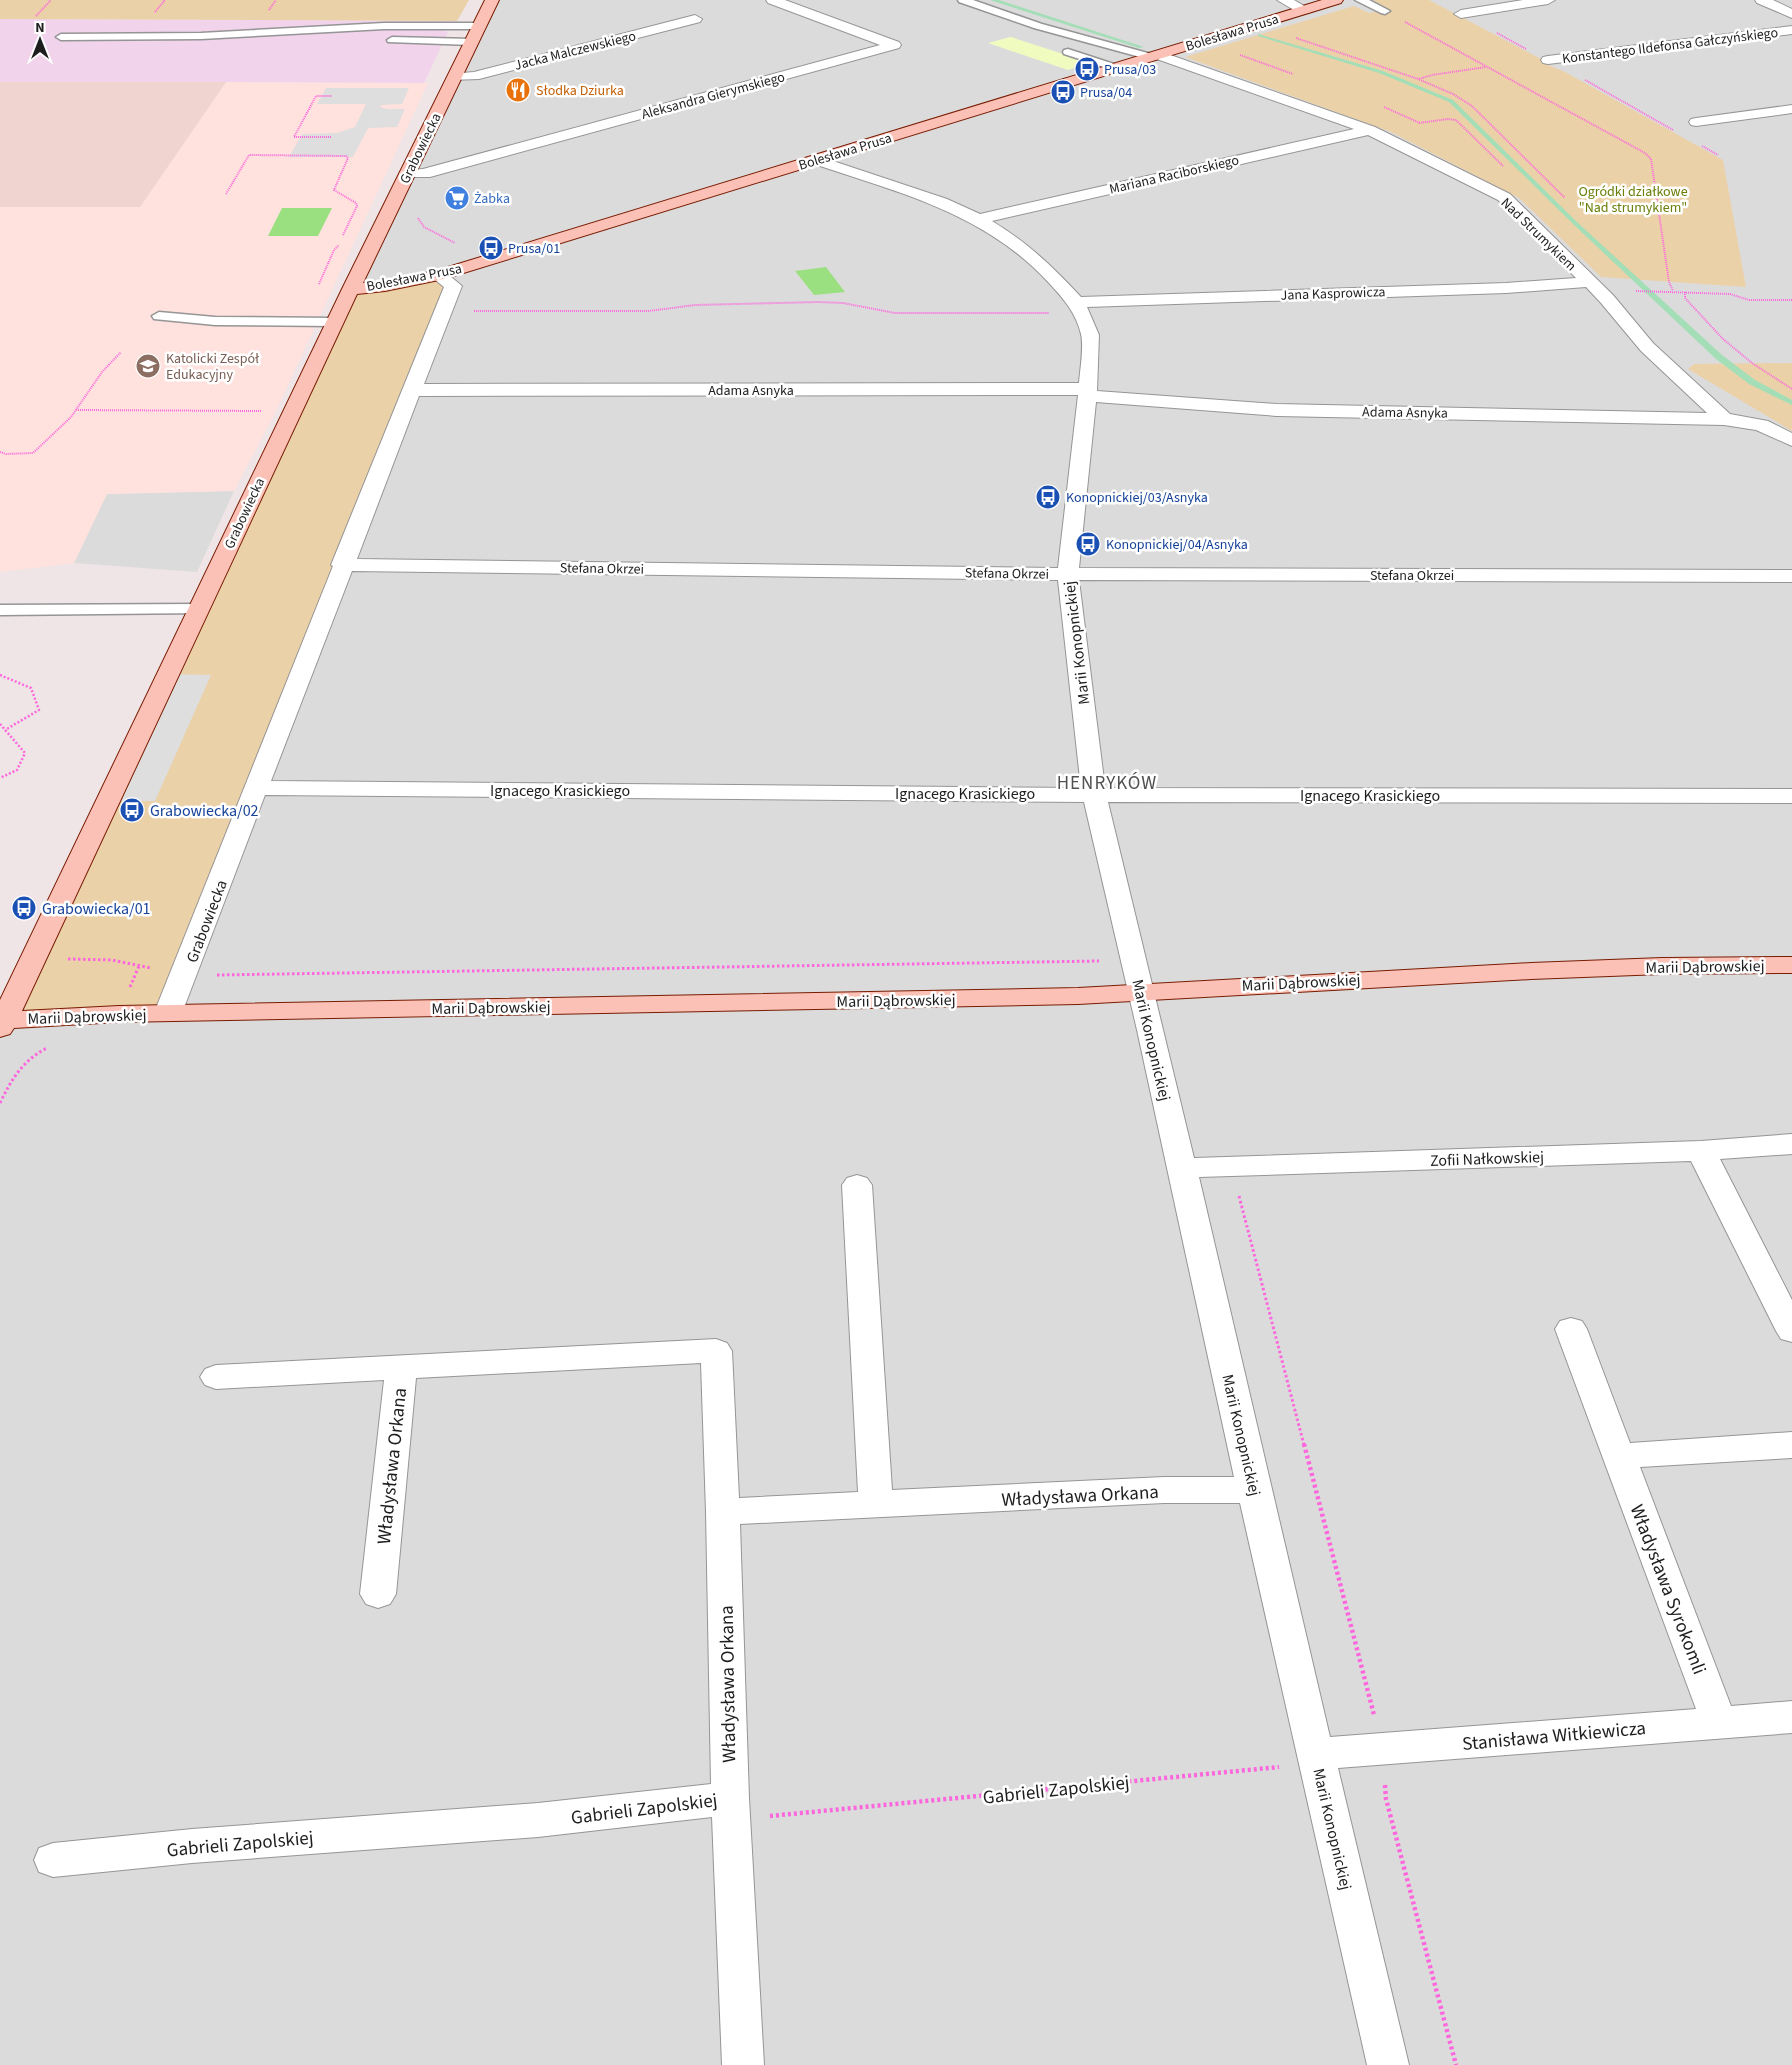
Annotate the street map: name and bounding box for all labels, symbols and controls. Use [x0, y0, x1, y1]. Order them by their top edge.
street label: Bolesława Prusa [1183, 9, 1281, 57]
north arrow [15, 15, 65, 65]
text: N [35, 18, 45, 38]
street label: Konstantego Ildefonsa Gałczyńskiego [1561, 23, 1779, 69]
street label: Jacka Malczewskiego [512, 26, 638, 76]
bus stop icon: Prusa/03 [1074, 56, 1100, 82]
place label: Prusa/03 [1104, 60, 1156, 80]
street label: Aleksandra Gierymskiego [639, 67, 787, 125]
restaurant icon: Słodka Dziurka [505, 77, 531, 103]
bus stop icon: Prusa/04 [1050, 79, 1076, 105]
place label: Słodka Dziurka [536, 81, 624, 101]
place label: Prusa/04 [1080, 83, 1132, 103]
street label: Grabowiecka [395, 110, 447, 187]
street label: Bolesława Prusa [796, 128, 894, 176]
street label: Mariana Raciborskiego [1107, 150, 1241, 200]
park label: Ogródki działkowe "Nad strumykiem" [1578, 182, 1688, 218]
supermarket icon: Żabka [444, 185, 470, 211]
place label: Żabka [474, 189, 510, 209]
street label: Nad Strumykiem [1496, 193, 1581, 276]
bus stop icon: Prusa/01 [478, 235, 504, 261]
place label: Prusa/01 [508, 239, 560, 259]
street label: Bolesława Prusa [365, 259, 463, 297]
street label: Jana Kasprowicza [1280, 282, 1386, 306]
place label: Katolicki Zespół Edukacyjny [166, 349, 260, 385]
school or university icon: Katolicki Zespół Edukacyjny [135, 353, 161, 379]
street label: Adama Asnyka [708, 381, 794, 401]
street label: Adama Asnyka [1362, 402, 1448, 424]
street label: Grabowiecka [220, 475, 270, 552]
bus stop icon: Konopnickiej/03/Asnyka [1035, 484, 1061, 510]
place label: Konopnickiej/03/Asnyka [1066, 488, 1208, 508]
bus stop icon: Konopnickiej/04/Asnyka [1075, 531, 1101, 557]
place label: Konopnickiej/04/Asnyka [1106, 535, 1248, 555]
street label: Stefana Okrzei [560, 558, 644, 580]
street label: Stefana Okrzei [965, 563, 1049, 585]
street label: Stefana Okrzei [1370, 566, 1454, 586]
street label: Marii Konopnickiej [1059, 580, 1095, 706]
district label: HENRYKÓW [1057, 770, 1157, 797]
street label: Ignacego Krasickiego [490, 780, 630, 802]
street label: Ignacego Krasickiego [895, 783, 1035, 805]
street label: Ignacego Krasickiego [1300, 785, 1440, 807]
bus stop icon: Grabowiecka/02 [119, 797, 145, 823]
place label: Grabowiecka/02 [150, 800, 259, 822]
street label: Grabowiecka [181, 877, 233, 966]
bus stop icon: Grabowiecka/01 [11, 895, 37, 921]
place label: Grabowiecka/01 [42, 898, 151, 920]
street label: Marii Dąbrowskiej [1645, 955, 1765, 979]
street label: Marii Dąbrowskiej [1241, 969, 1361, 997]
street label: Marii Konopnickiej [1126, 977, 1176, 1103]
street label: Marii Dąbrowskiej [836, 989, 956, 1013]
street label: Marii Dąbrowskiej [431, 996, 551, 1020]
street label: Marii Dąbrowskiej [27, 1004, 147, 1030]
street label: Zofii Nałkowskiej [1430, 1146, 1544, 1172]
street label: Marii Konopnickiej [1216, 1372, 1266, 1498]
street label: Władysława Orkana [371, 1386, 414, 1546]
street label: Władysława Orkana [1001, 1479, 1159, 1514]
street label: Władysława Syrokomli [1623, 1501, 1712, 1678]
street label: Władysława Orkana [714, 1605, 743, 1763]
street label: Stanisława Witkiewicza [1461, 1715, 1647, 1758]
street label: Marii Konopnickiej [1307, 1766, 1357, 1892]
street label: Gabrieli Zapolskiej [982, 1769, 1131, 1812]
street label: Gabrieli Zapolskiej [570, 1787, 719, 1832]
street label: Gabrieli Zapolskiej [166, 1825, 315, 1864]

